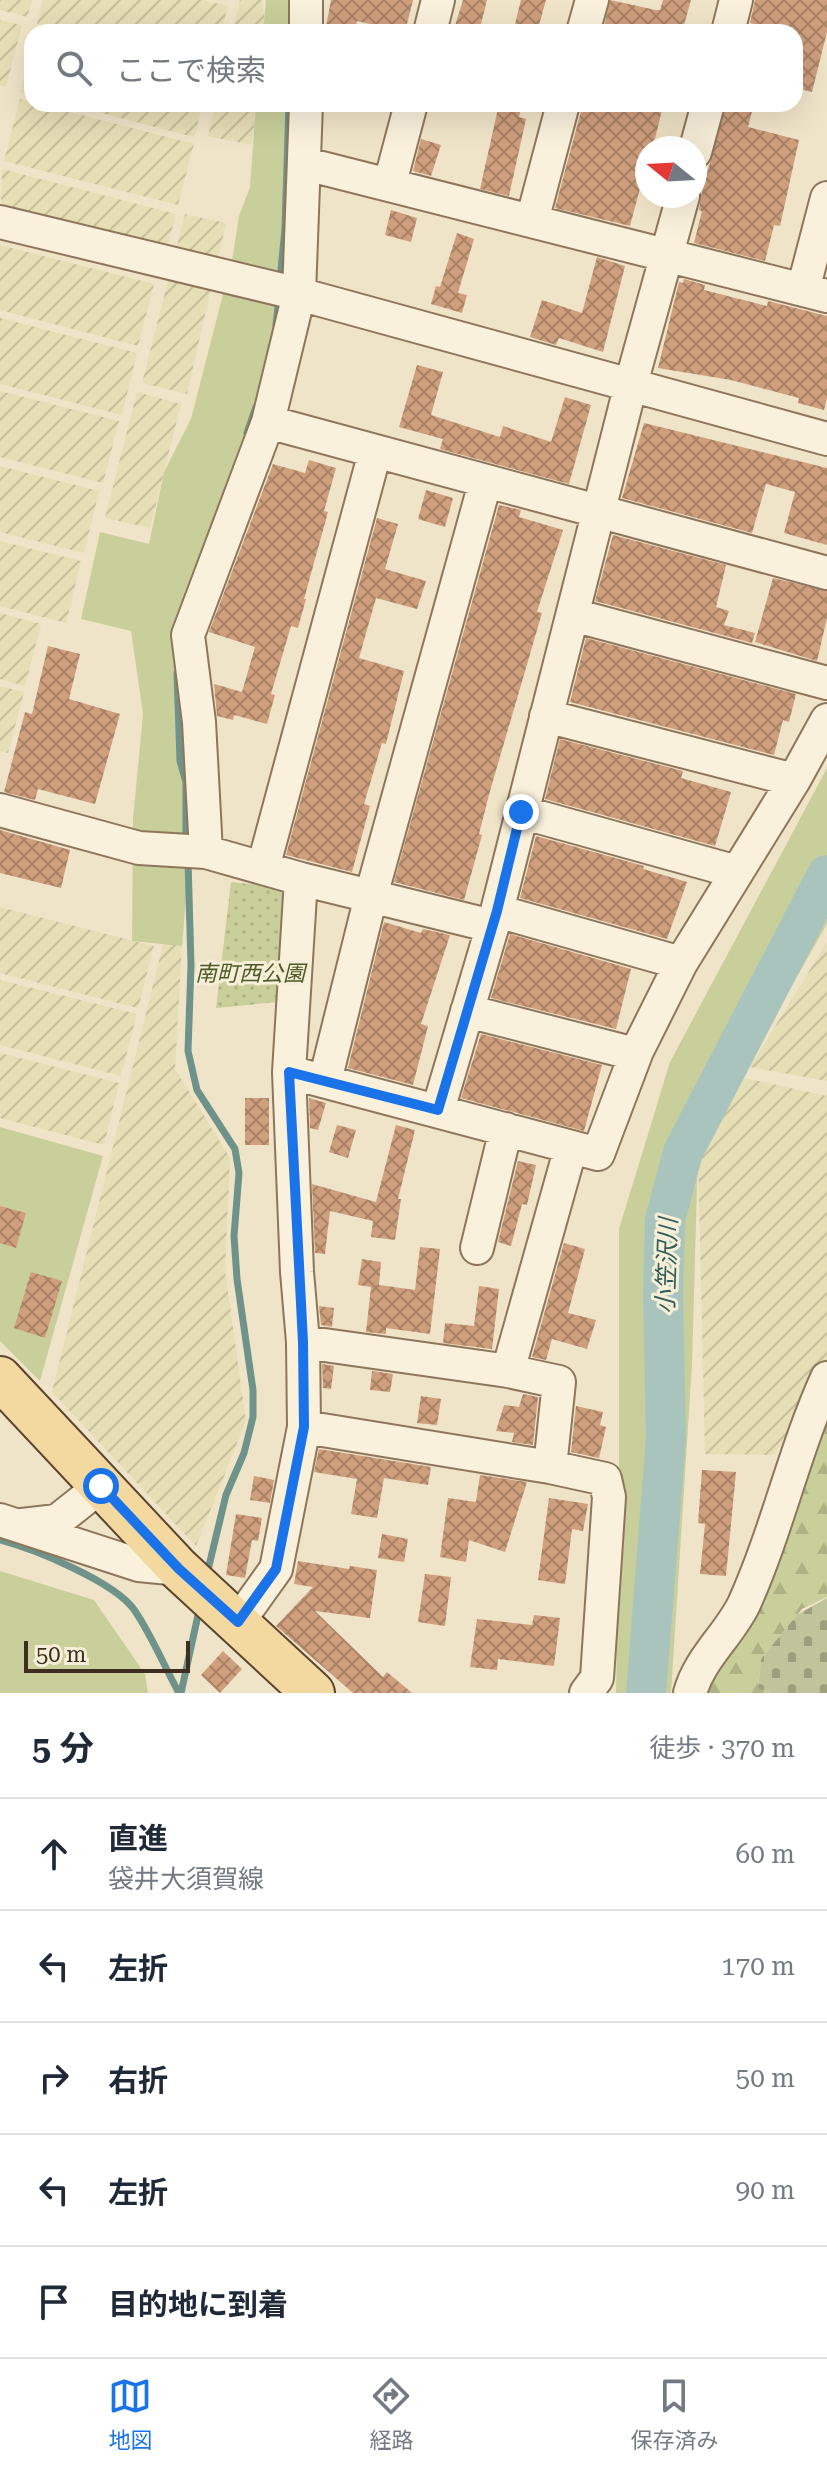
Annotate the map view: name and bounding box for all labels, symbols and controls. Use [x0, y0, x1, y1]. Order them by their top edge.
search box [24, 24, 803, 112]
icon: search [52, 46, 96, 90]
text: ここで検索 [116, 53, 266, 88]
north arrow [635, 136, 707, 208]
route end [503, 794, 539, 830]
park label: 南町西公園 [195, 961, 308, 986]
water label: 小笠沢川 [651, 1215, 683, 1314]
route start [83, 1468, 119, 1504]
scale bar [24, 1637, 190, 1673]
text: 50 m [36, 1642, 86, 1667]
text: 5 分 [32, 1728, 94, 1768]
text: 徒歩 · 370 m [649, 1733, 795, 1763]
text: 直進 [108, 1821, 168, 1856]
icon: ahead [32, 1832, 76, 1876]
text: 60 m [736, 1839, 795, 1869]
text: 袋井大須賀線 [108, 1864, 264, 1894]
icon: left [32, 1944, 76, 1988]
text: 左折 [108, 1951, 168, 1986]
text: 170 m [721, 1951, 795, 1981]
icon: right [32, 2056, 76, 2100]
text: 右折 [108, 2063, 168, 2098]
text: 50 m [736, 2063, 795, 2093]
icon: left [32, 2168, 76, 2212]
text: 左折 [108, 2175, 168, 2210]
text: 90 m [736, 2175, 795, 2205]
icon: arrive [32, 2280, 76, 2324]
text: 目的地に到着 [108, 2287, 288, 2322]
tab: 地図 [108, 2374, 153, 2454]
tab: 経路 [369, 2374, 414, 2454]
tab: 保存済み [630, 2374, 719, 2454]

